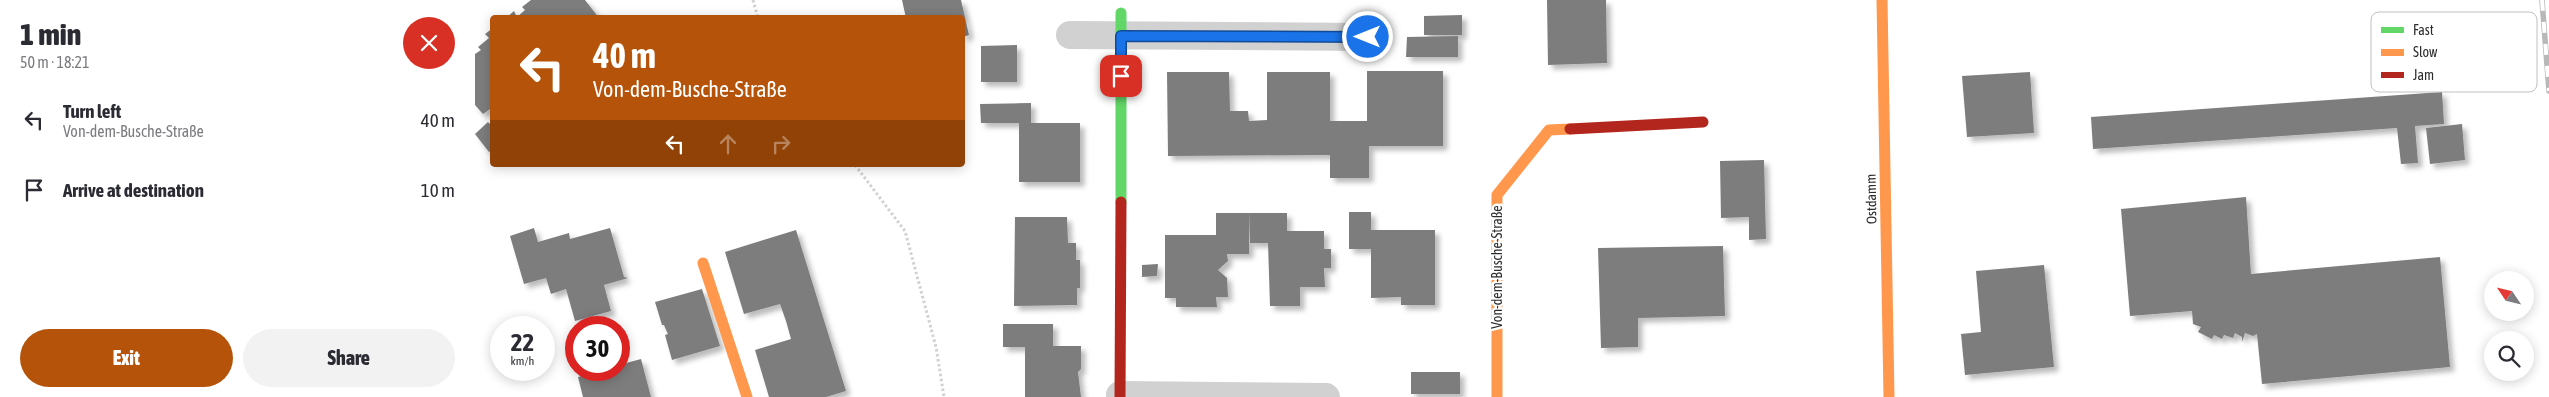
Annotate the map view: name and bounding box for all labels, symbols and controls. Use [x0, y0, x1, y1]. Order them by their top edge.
position arrow [1341, 10, 1393, 62]
legend [2371, 12, 2537, 92]
text: 1 min [20, 17, 81, 51]
button: close [403, 17, 455, 69]
text: Fast [2413, 22, 2434, 38]
icon: left [510, 35, 575, 100]
text: 40 m [593, 35, 656, 75]
text: Slow [2413, 44, 2438, 60]
text: 50 m · 18:21 [20, 53, 90, 71]
pin [1100, 55, 1142, 97]
icon: arrive [1107, 62, 1135, 90]
text: Jam [2413, 67, 2434, 83]
text: Von-dem-Busche-Straße [593, 76, 787, 102]
text: Turn left [63, 100, 121, 122]
icon: left [20, 106, 48, 134]
text: 40 m [421, 109, 455, 131]
text: Von-dem-Busche-Straße [63, 122, 204, 140]
icon: left [661, 130, 689, 158]
icon: ahead [714, 130, 742, 158]
icon: right [767, 130, 795, 158]
street label: Ostdamm [1863, 174, 1879, 224]
icon: arrive [20, 176, 48, 204]
text: Arrive at destination [63, 179, 204, 201]
text: 10 m [421, 179, 455, 201]
street label: Von-dem-Busche-Straße [1489, 205, 1505, 329]
north arrow [2484, 271, 2534, 321]
map controls [2484, 271, 2534, 381]
speed limit sign: 30 [565, 316, 630, 381]
text: 22 [511, 328, 534, 356]
button: Exit [20, 329, 233, 387]
button: Share [243, 329, 455, 387]
button: search [2484, 331, 2534, 381]
text: km/h [511, 354, 534, 368]

